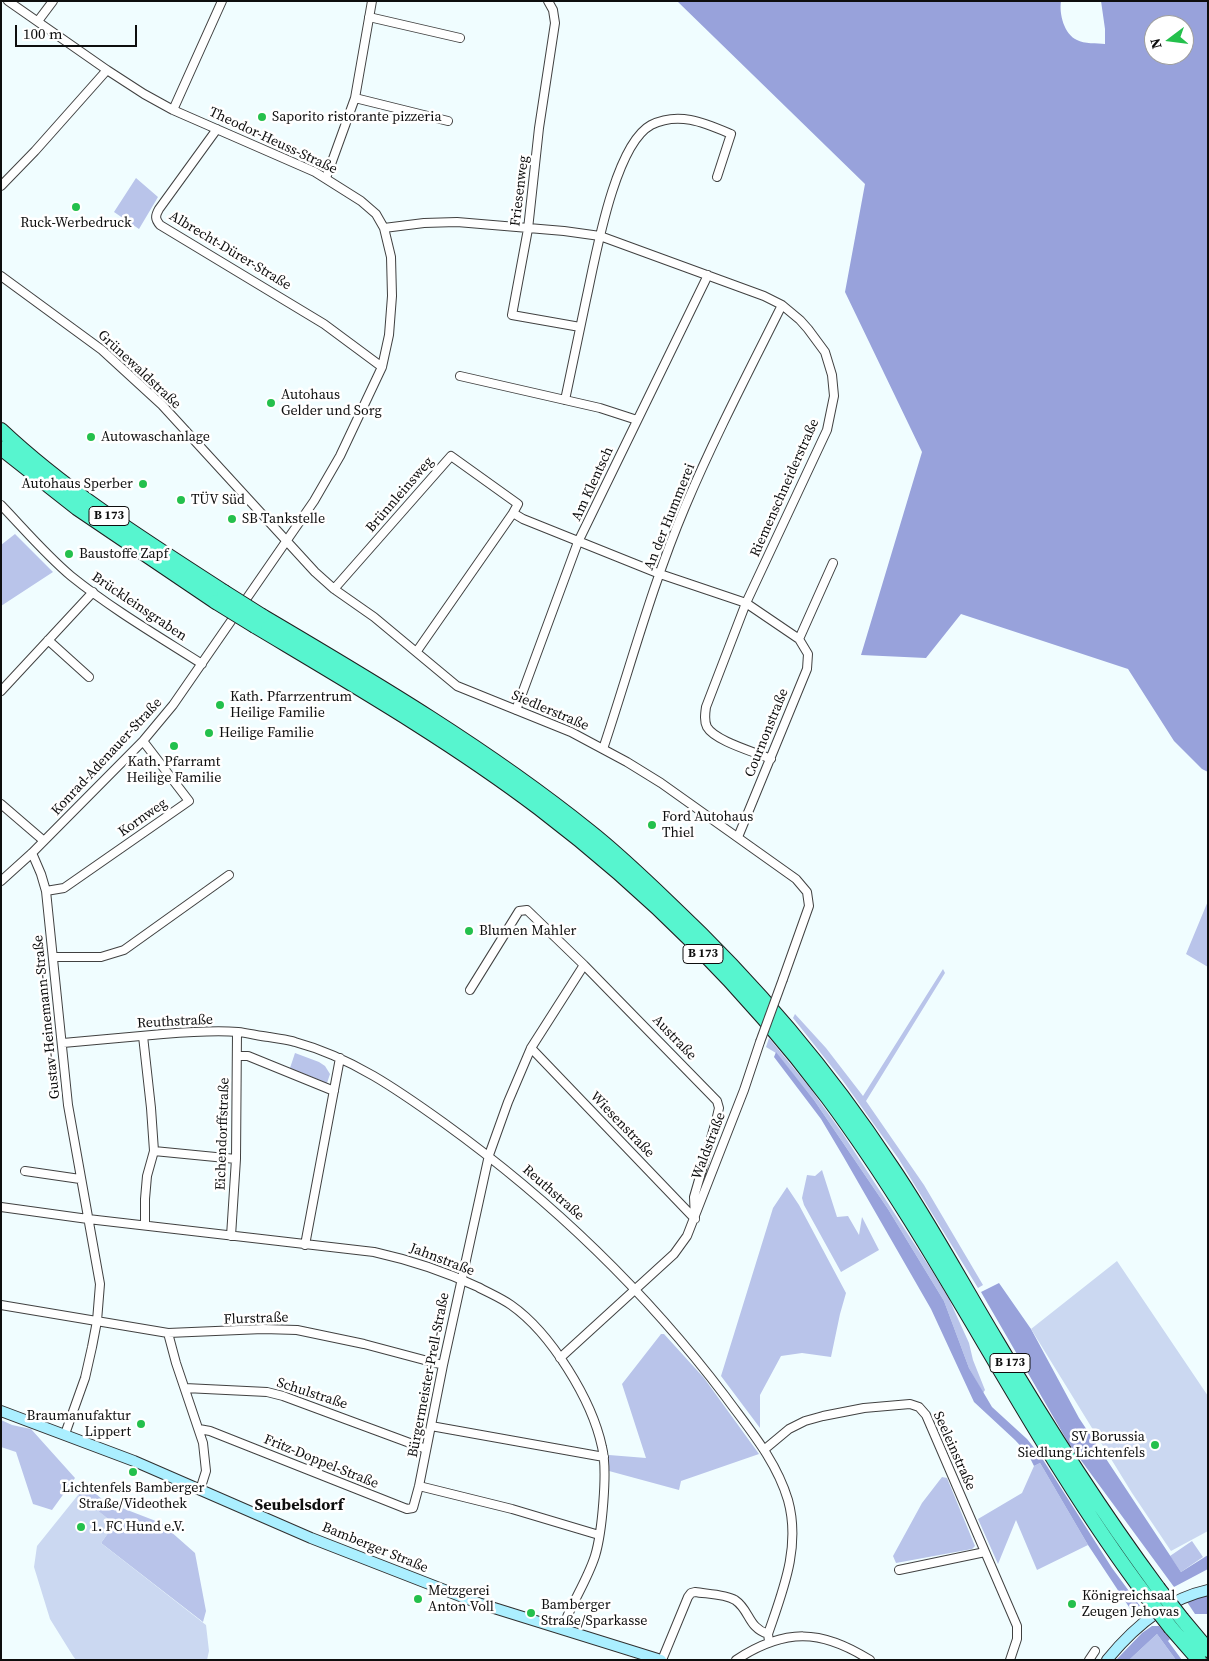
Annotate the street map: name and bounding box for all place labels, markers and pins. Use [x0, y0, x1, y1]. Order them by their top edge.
place label: Saporito ristorante pizzeria [272, 109, 442, 125]
marker: Saporito ristorante pizzeria [256, 111, 268, 123]
marker: Ruck-Werbedruck [70, 201, 82, 213]
place label: Ruck-Werbedruck [20, 215, 132, 231]
place label: Autohaus Gelder und Sorg [281, 387, 382, 420]
marker: Autohaus Gelder und Sorg [265, 397, 277, 409]
place label: Autowaschanlage [101, 429, 210, 445]
marker: Autowaschanlage [85, 431, 97, 443]
place label: Autohaus Sperber [21, 476, 133, 492]
marker: Autohaus Sperber [137, 478, 149, 490]
place label: TÜV Süd [191, 492, 245, 508]
marker: TÜV Süd [175, 494, 187, 506]
place label: SB Tankstelle [242, 511, 325, 527]
marker: SB Tankstelle [226, 513, 238, 525]
place label: Baustoffe Zapf [79, 546, 168, 562]
marker: Baustoffe Zapf [63, 548, 75, 560]
place label: Kath. Pfarrzentrum Heilige Familie [230, 689, 352, 722]
marker: Kath. Pfarrzentrum Heilige Familie [214, 699, 226, 711]
place label: Heilige Familie [219, 725, 314, 741]
marker: Heilige Familie [203, 727, 215, 739]
marker: Kath. Pfarramt Heilige Familie [168, 740, 180, 752]
place label: Kath. Pfarramt Heilige Familie [127, 754, 221, 786]
place label: Ford Autohaus Thiel [662, 809, 753, 842]
marker: Ford Autohaus Thiel [646, 819, 658, 831]
place label: Blumen Mahler [479, 923, 576, 939]
marker: Blumen Mahler [463, 925, 475, 937]
place label: Braumanufaktur Lippert [27, 1408, 131, 1440]
marker: Braumanufaktur Lippert [135, 1418, 147, 1430]
place label: SV Borussia Siedlung Lichtenfels [1018, 1429, 1145, 1461]
marker: SV Borussia Siedlung Lichtenfels [1149, 1439, 1161, 1451]
marker: Lichtenfels Bamberger Straße/Videothek [127, 1466, 139, 1478]
place label: Lichtenfels Bamberger Straße/Videothek [62, 1480, 204, 1512]
place label: 1. FC Hund e.V. [91, 1519, 185, 1535]
marker: 1. FC Hund e.V. [75, 1521, 87, 1533]
place label: Metzgerei Anton Voll [428, 1583, 494, 1615]
place label: Königreichsaal Zeugen Jehovas [1082, 1588, 1179, 1620]
marker: Metzgerei Anton Voll [412, 1593, 424, 1605]
place label: Bamberger Straße/Sparkasse [541, 1597, 647, 1630]
marker: Königreichsaal Zeugen Jehovas [1066, 1598, 1078, 1610]
marker: Bamberger Straße/Sparkasse [525, 1607, 537, 1619]

